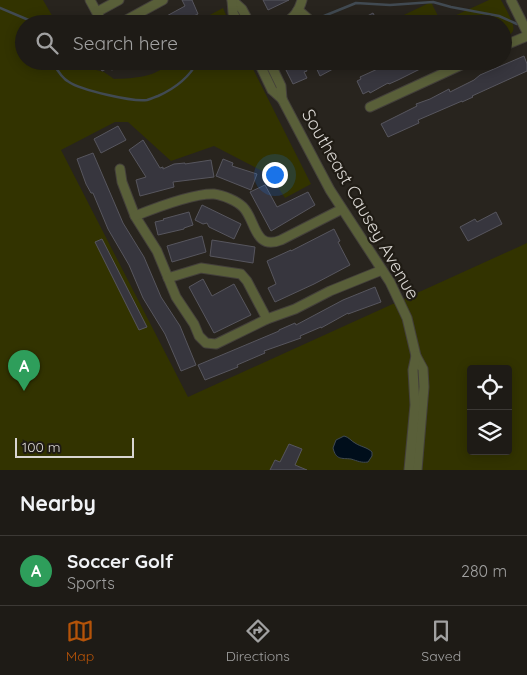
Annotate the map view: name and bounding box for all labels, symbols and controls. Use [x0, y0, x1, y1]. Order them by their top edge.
search box [15, 15, 512, 70]
icon: search [33, 29, 61, 57]
text: Search here [73, 31, 178, 55]
street label: Southeast Causey Avenue [297, 105, 425, 303]
your location [262, 162, 288, 188]
pin: A [8, 350, 40, 391]
map controls [467, 365, 512, 455]
button: locate [467, 365, 512, 410]
button: layers [467, 410, 512, 455]
scale bar [15, 435, 134, 458]
text: 100 m [22, 438, 60, 456]
text: Nearby [20, 490, 96, 516]
text: Soccer Golf [67, 549, 173, 573]
text: A [31, 561, 41, 581]
text: 280 m [461, 561, 507, 581]
text: Sports [67, 573, 115, 593]
tab: Map [66, 617, 94, 665]
tab: Directions [226, 617, 290, 665]
tab: Saved [421, 617, 461, 665]

